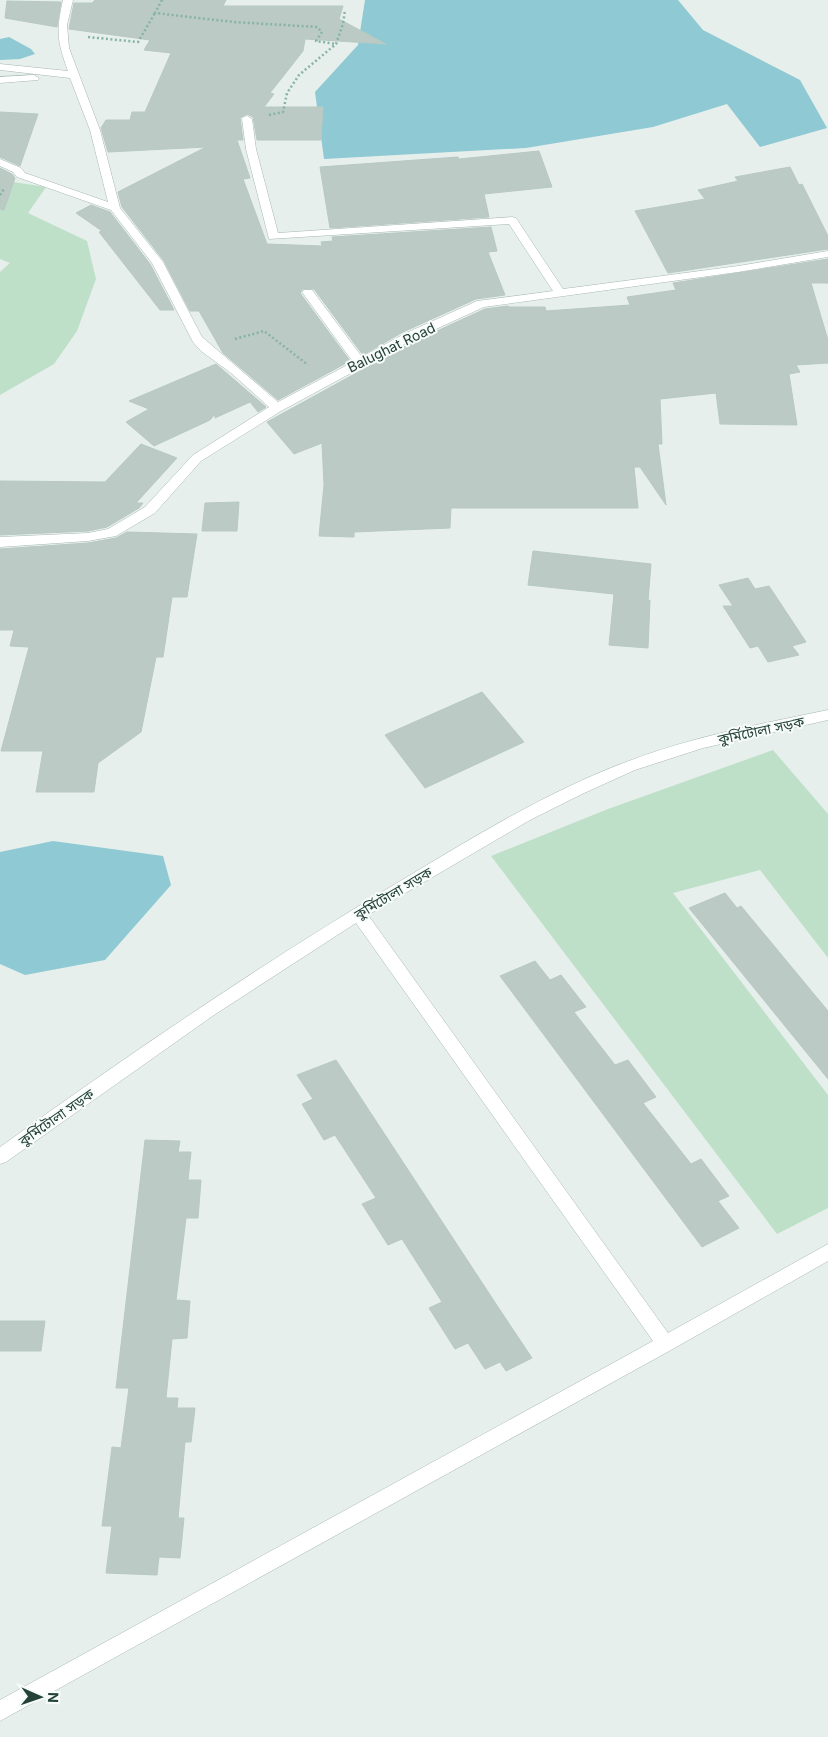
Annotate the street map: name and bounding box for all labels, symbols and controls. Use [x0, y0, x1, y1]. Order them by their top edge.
street label: Balughat Road [344, 318, 438, 376]
street label: কুর্মিটোলা সড়ক [715, 712, 807, 749]
street label: কুর্মিটোলা সড়ক [350, 863, 436, 924]
street label: কুর্মিটোলা সড়ক [14, 1084, 98, 1151]
north arrow [15, 1672, 65, 1722]
text: N [45, 1692, 62, 1703]

